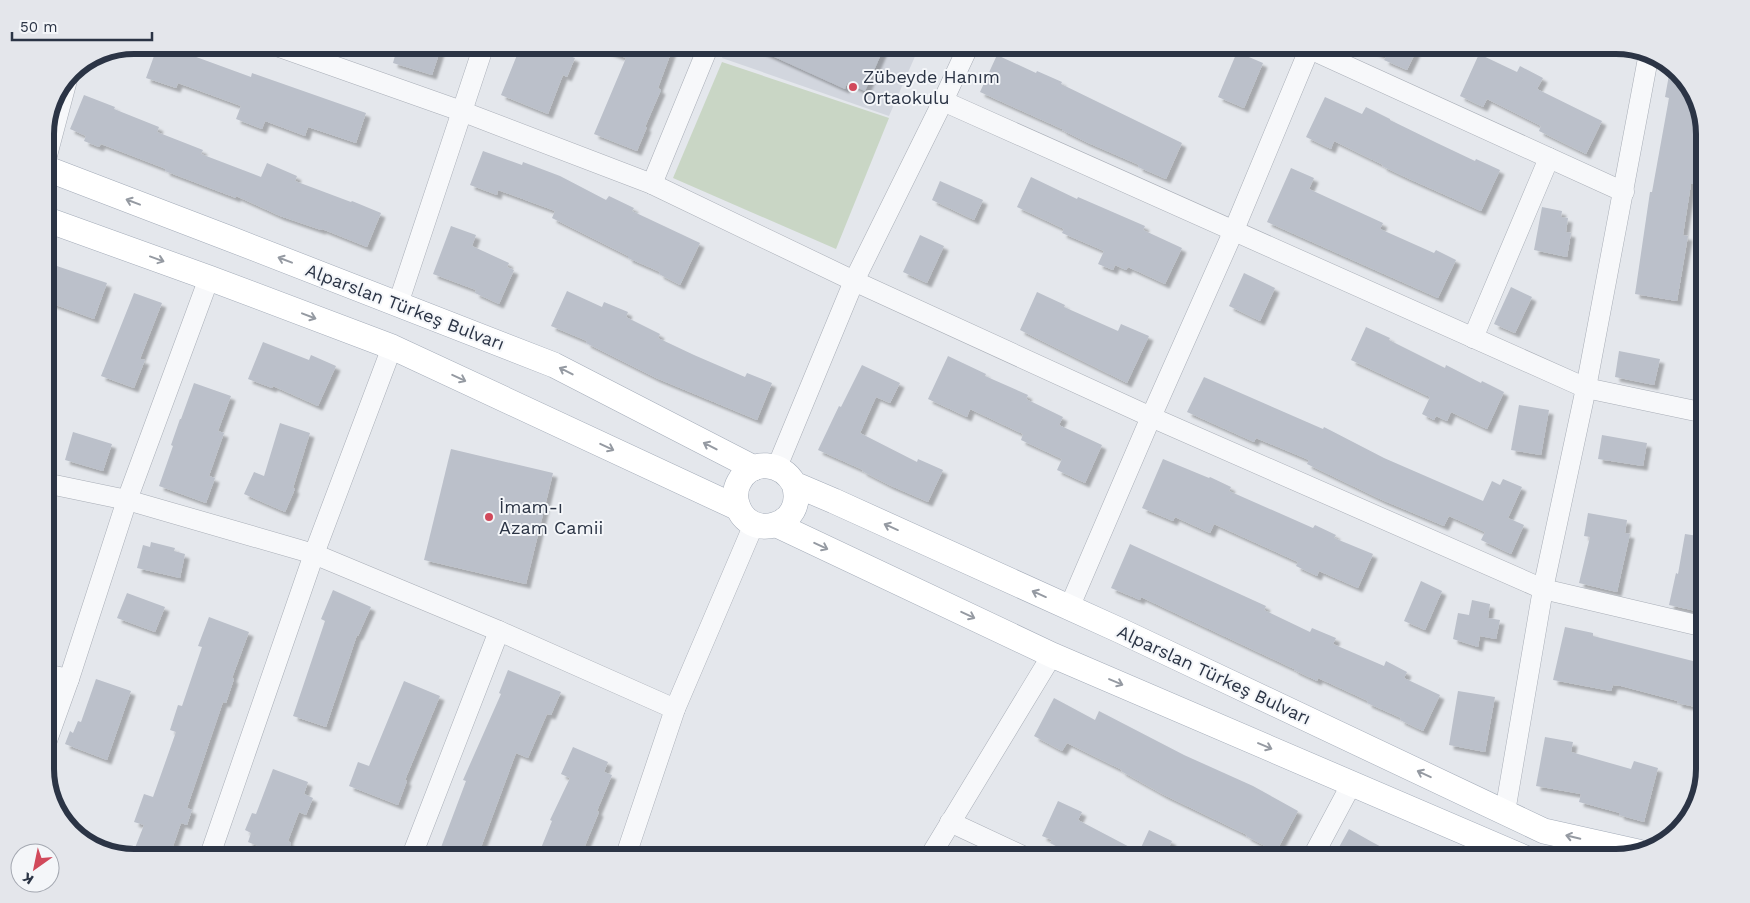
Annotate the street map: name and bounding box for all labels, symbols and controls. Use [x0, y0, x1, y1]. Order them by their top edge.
scale bar [12, 10, 152, 42]
text: 50 m [20, 18, 57, 36]
place label: Zübeyde Hanım Ortaokulu [863, 66, 1000, 108]
marker: Zübeyde Hanım Ortaokulu [847, 81, 859, 93]
one-way arrow [126, 197, 141, 206]
one-way arrow [149, 255, 164, 264]
one-way arrow [278, 255, 293, 264]
street label: Alparslan Türkeş Bulvarı [303, 259, 508, 354]
one-way arrow [301, 312, 317, 321]
one-way arrow [559, 366, 574, 375]
one-way arrow [451, 374, 466, 384]
one-way arrow [703, 441, 718, 451]
one-way arrow [599, 442, 614, 452]
place label: İmam-ı Azam Camii [499, 496, 603, 538]
marker: İmam-ı Azam Camii [483, 511, 495, 523]
one-way arrow [884, 521, 899, 531]
one-way arrow [813, 541, 828, 551]
one-way arrow [1032, 589, 1047, 598]
one-way arrow [960, 611, 975, 620]
street label: Alparslan Türkeş Bulvarı [1114, 620, 1314, 729]
one-way arrow [1108, 678, 1123, 688]
one-way arrow [1257, 742, 1272, 752]
one-way arrow [1417, 768, 1432, 778]
one-way arrow [1566, 832, 1582, 841]
north arrow [10, 843, 60, 893]
text: K [19, 869, 36, 888]

